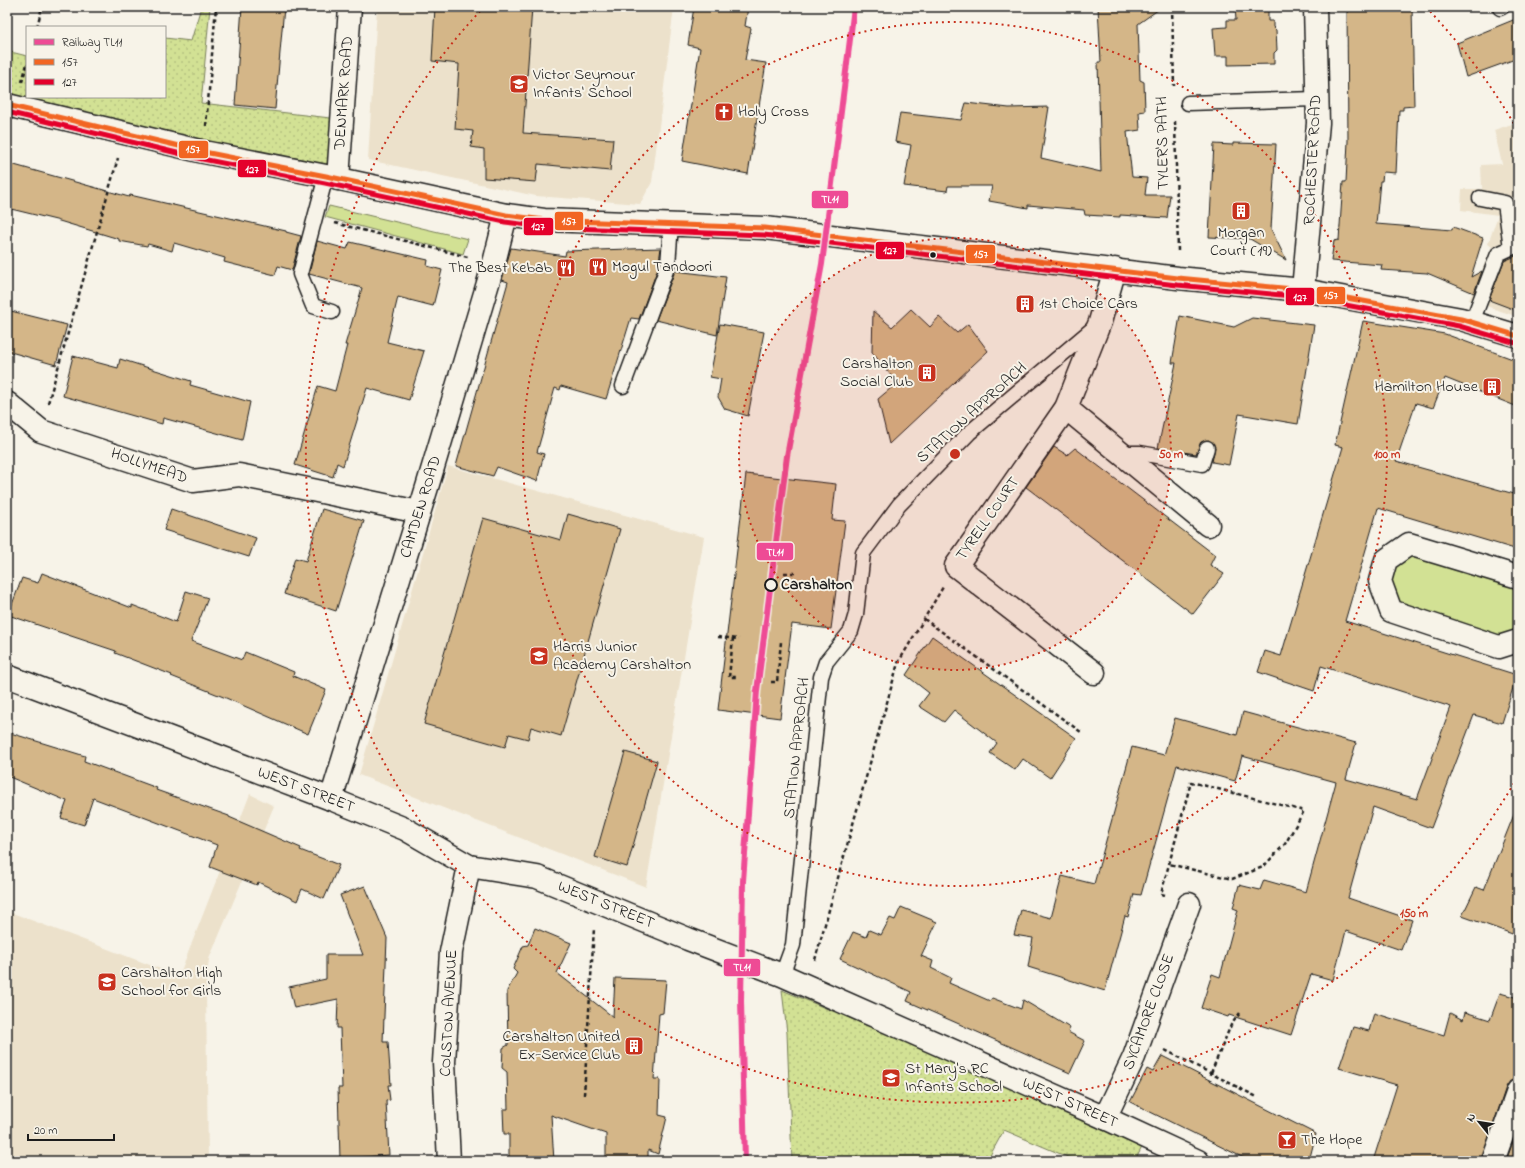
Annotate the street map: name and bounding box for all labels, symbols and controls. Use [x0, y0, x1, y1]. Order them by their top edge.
legend [26, 26, 166, 98]
text: Railway TL11 [62, 34, 122, 53]
street label: DENMARK ROAD [328, 36, 360, 151]
text: 157 [62, 54, 78, 72]
place label: Victor Seymour Infants' School [532, 63, 635, 105]
school or university icon: Victor Seymour Infants' School [508, 73, 530, 95]
text: 127 [62, 74, 77, 92]
street label: ROCHESTER ROAD [1298, 94, 1328, 226]
street label: TYLER'S PATH [1150, 96, 1176, 190]
place label: Holy Cross [738, 100, 809, 124]
church icon: Holy Cross [713, 101, 735, 123]
line badge: 157 [178, 140, 209, 159]
text: 157 [186, 142, 201, 158]
line badge: 127 [237, 159, 267, 178]
text: 127 [245, 162, 259, 178]
line badge: TL11 [811, 190, 849, 209]
text: TL11 [821, 192, 839, 208]
building icon: Morgan Court (19) [1230, 200, 1252, 222]
line badge: 157 [554, 211, 584, 231]
text: 157 [562, 214, 577, 230]
line badge: 127 [523, 217, 554, 236]
text: 127 [531, 219, 545, 235]
place label: Morgan Court (19) [1210, 221, 1272, 263]
line badge: 127 [875, 241, 905, 260]
text: 127 [883, 243, 897, 259]
line badge: 157 [965, 244, 996, 264]
text: 157 [974, 247, 989, 263]
unlabelled marker [928, 250, 938, 260]
place label: Mogul Tandoori [612, 255, 712, 279]
place label: The Best Kebab [448, 256, 553, 280]
restaurant icon: Mogul Tandoori [587, 256, 609, 278]
restaurant icon: The Best Kebab [555, 257, 577, 279]
line badge: 157 [1316, 286, 1346, 305]
line badge: 127 [1285, 287, 1315, 306]
text: 157 [1324, 288, 1339, 304]
text: 127 [1293, 290, 1307, 306]
place label: 1st Choice Cars [1039, 292, 1138, 316]
building icon: 1st Choice Cars [1014, 293, 1036, 315]
place label: Carshalton Social Club [840, 352, 914, 394]
street label: STATION APPROACH [911, 357, 1033, 469]
building icon: Carshalton Social Club [916, 362, 938, 384]
place label: Hamilton House [1374, 375, 1479, 399]
building icon: Hamilton House [1481, 376, 1503, 398]
street label: HOLLYMEAD [107, 442, 191, 490]
text: 50 m [1159, 446, 1184, 464]
text: 100 m [1374, 446, 1401, 464]
centre of rings [948, 447, 962, 461]
street label: CAMDEN ROAD [394, 453, 448, 561]
street label: TYRELL COURT [950, 472, 1026, 566]
line badge: TL11 [756, 542, 794, 561]
text: TL11 [766, 545, 784, 561]
place label: Carshalton [781, 573, 852, 597]
marker: Carshalton [764, 578, 778, 592]
place label: Harris Junior Academy Carshalton [553, 635, 691, 677]
school or university icon: Harris Junior Academy Carshalton [528, 645, 550, 667]
street label: STATION APPROACH [778, 676, 816, 820]
street label: WEST STREET [254, 760, 358, 820]
street label: WEST STREET [554, 875, 658, 935]
text: 150 m [1400, 905, 1429, 923]
street label: COLSTON AVENUE [434, 949, 464, 1077]
street label: SYCAMORE CLOSE [1117, 951, 1181, 1073]
line badge: TL11 [723, 958, 761, 977]
text: TL11 [733, 960, 751, 976]
place label: Carshalton High School for Girls [121, 961, 222, 1003]
school or university icon: Carshalton High School for Girls [96, 971, 118, 993]
place label: Carshalton United Ex-Service Club [503, 1025, 621, 1067]
building icon: Carshalton United Ex-Service Club [623, 1035, 645, 1057]
place label: St Mary's RC Infants School [905, 1057, 1002, 1099]
school or university icon: St Mary's RC Infants School [880, 1067, 902, 1089]
street label: WEST STREET [1018, 1071, 1122, 1135]
north arrow [1459, 1102, 1499, 1142]
text: N [1462, 1110, 1480, 1125]
scale bar [28, 1116, 114, 1142]
text: 20 m [34, 1122, 57, 1140]
place label: The Hope [1301, 1128, 1363, 1152]
bar icon: The Hope [1276, 1129, 1298, 1151]

